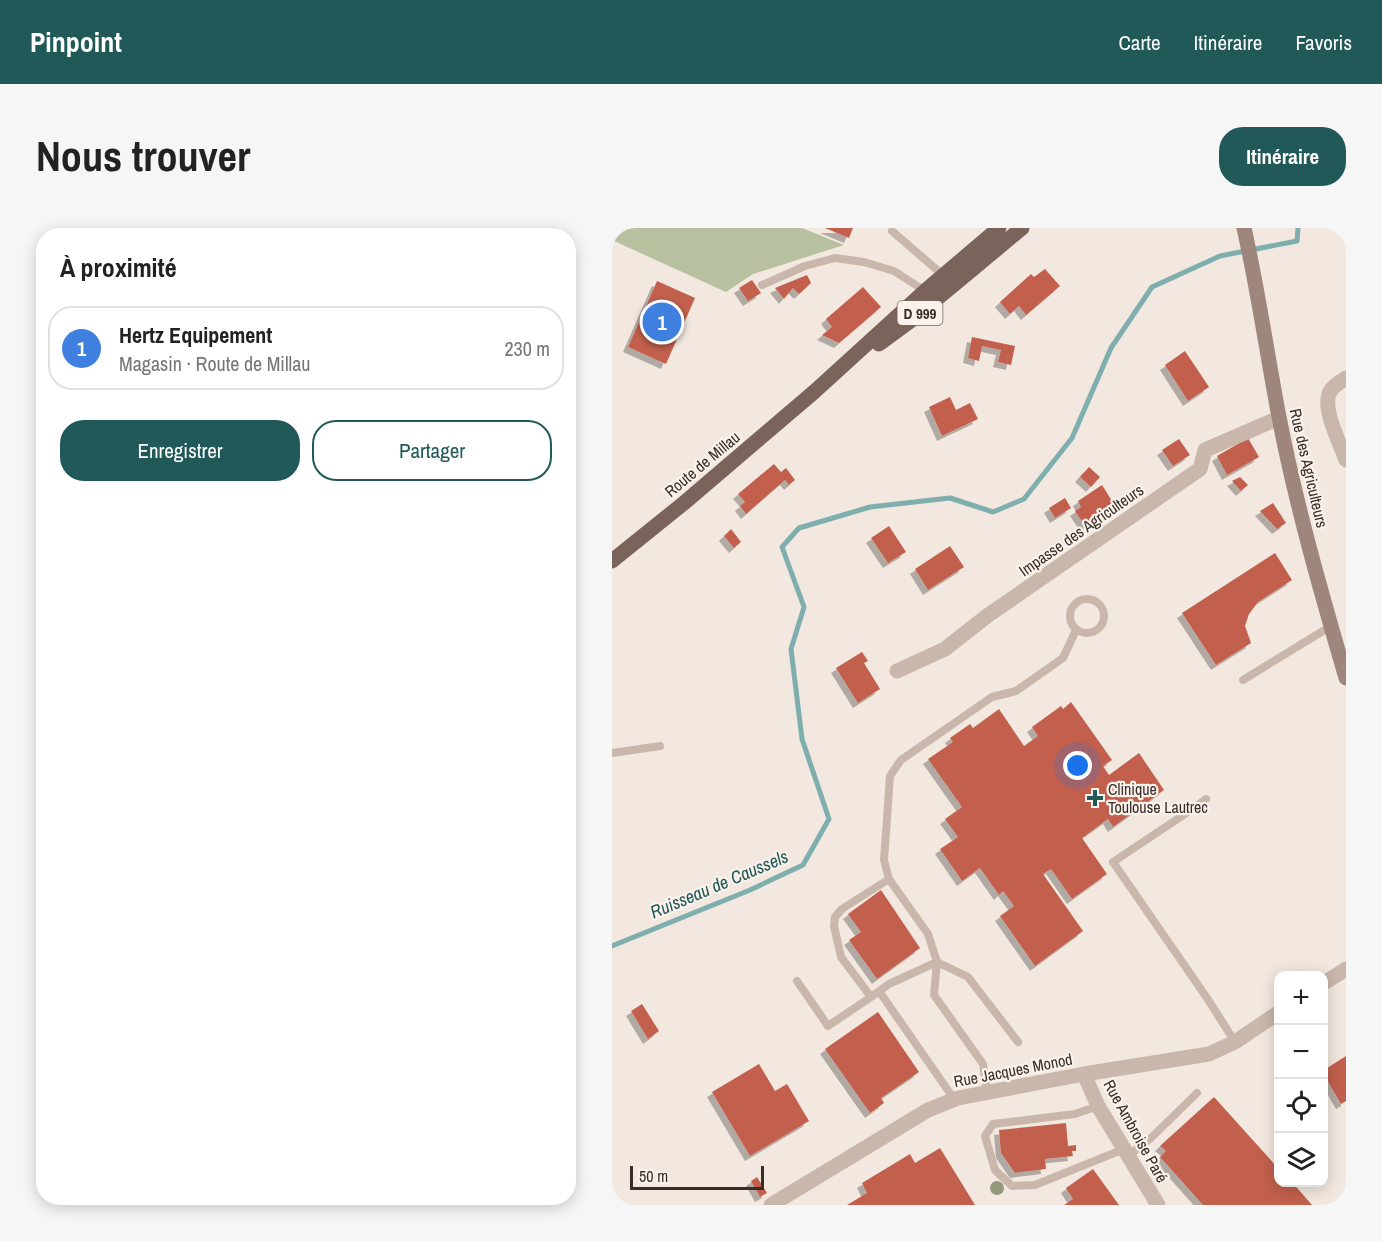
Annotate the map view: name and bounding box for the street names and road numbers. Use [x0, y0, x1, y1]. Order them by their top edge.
road number: D 999 [898, 301, 942, 325]
street label: Rue des Agriculteurs [1285, 406, 1333, 530]
street label: Route de Millau [660, 426, 744, 502]
street label: Impasse des Agriculteurs [1014, 479, 1148, 581]
street label: Rue Jacques Monod [952, 1048, 1074, 1092]
street label: Rue Ambroise Paré [1099, 1076, 1173, 1186]

